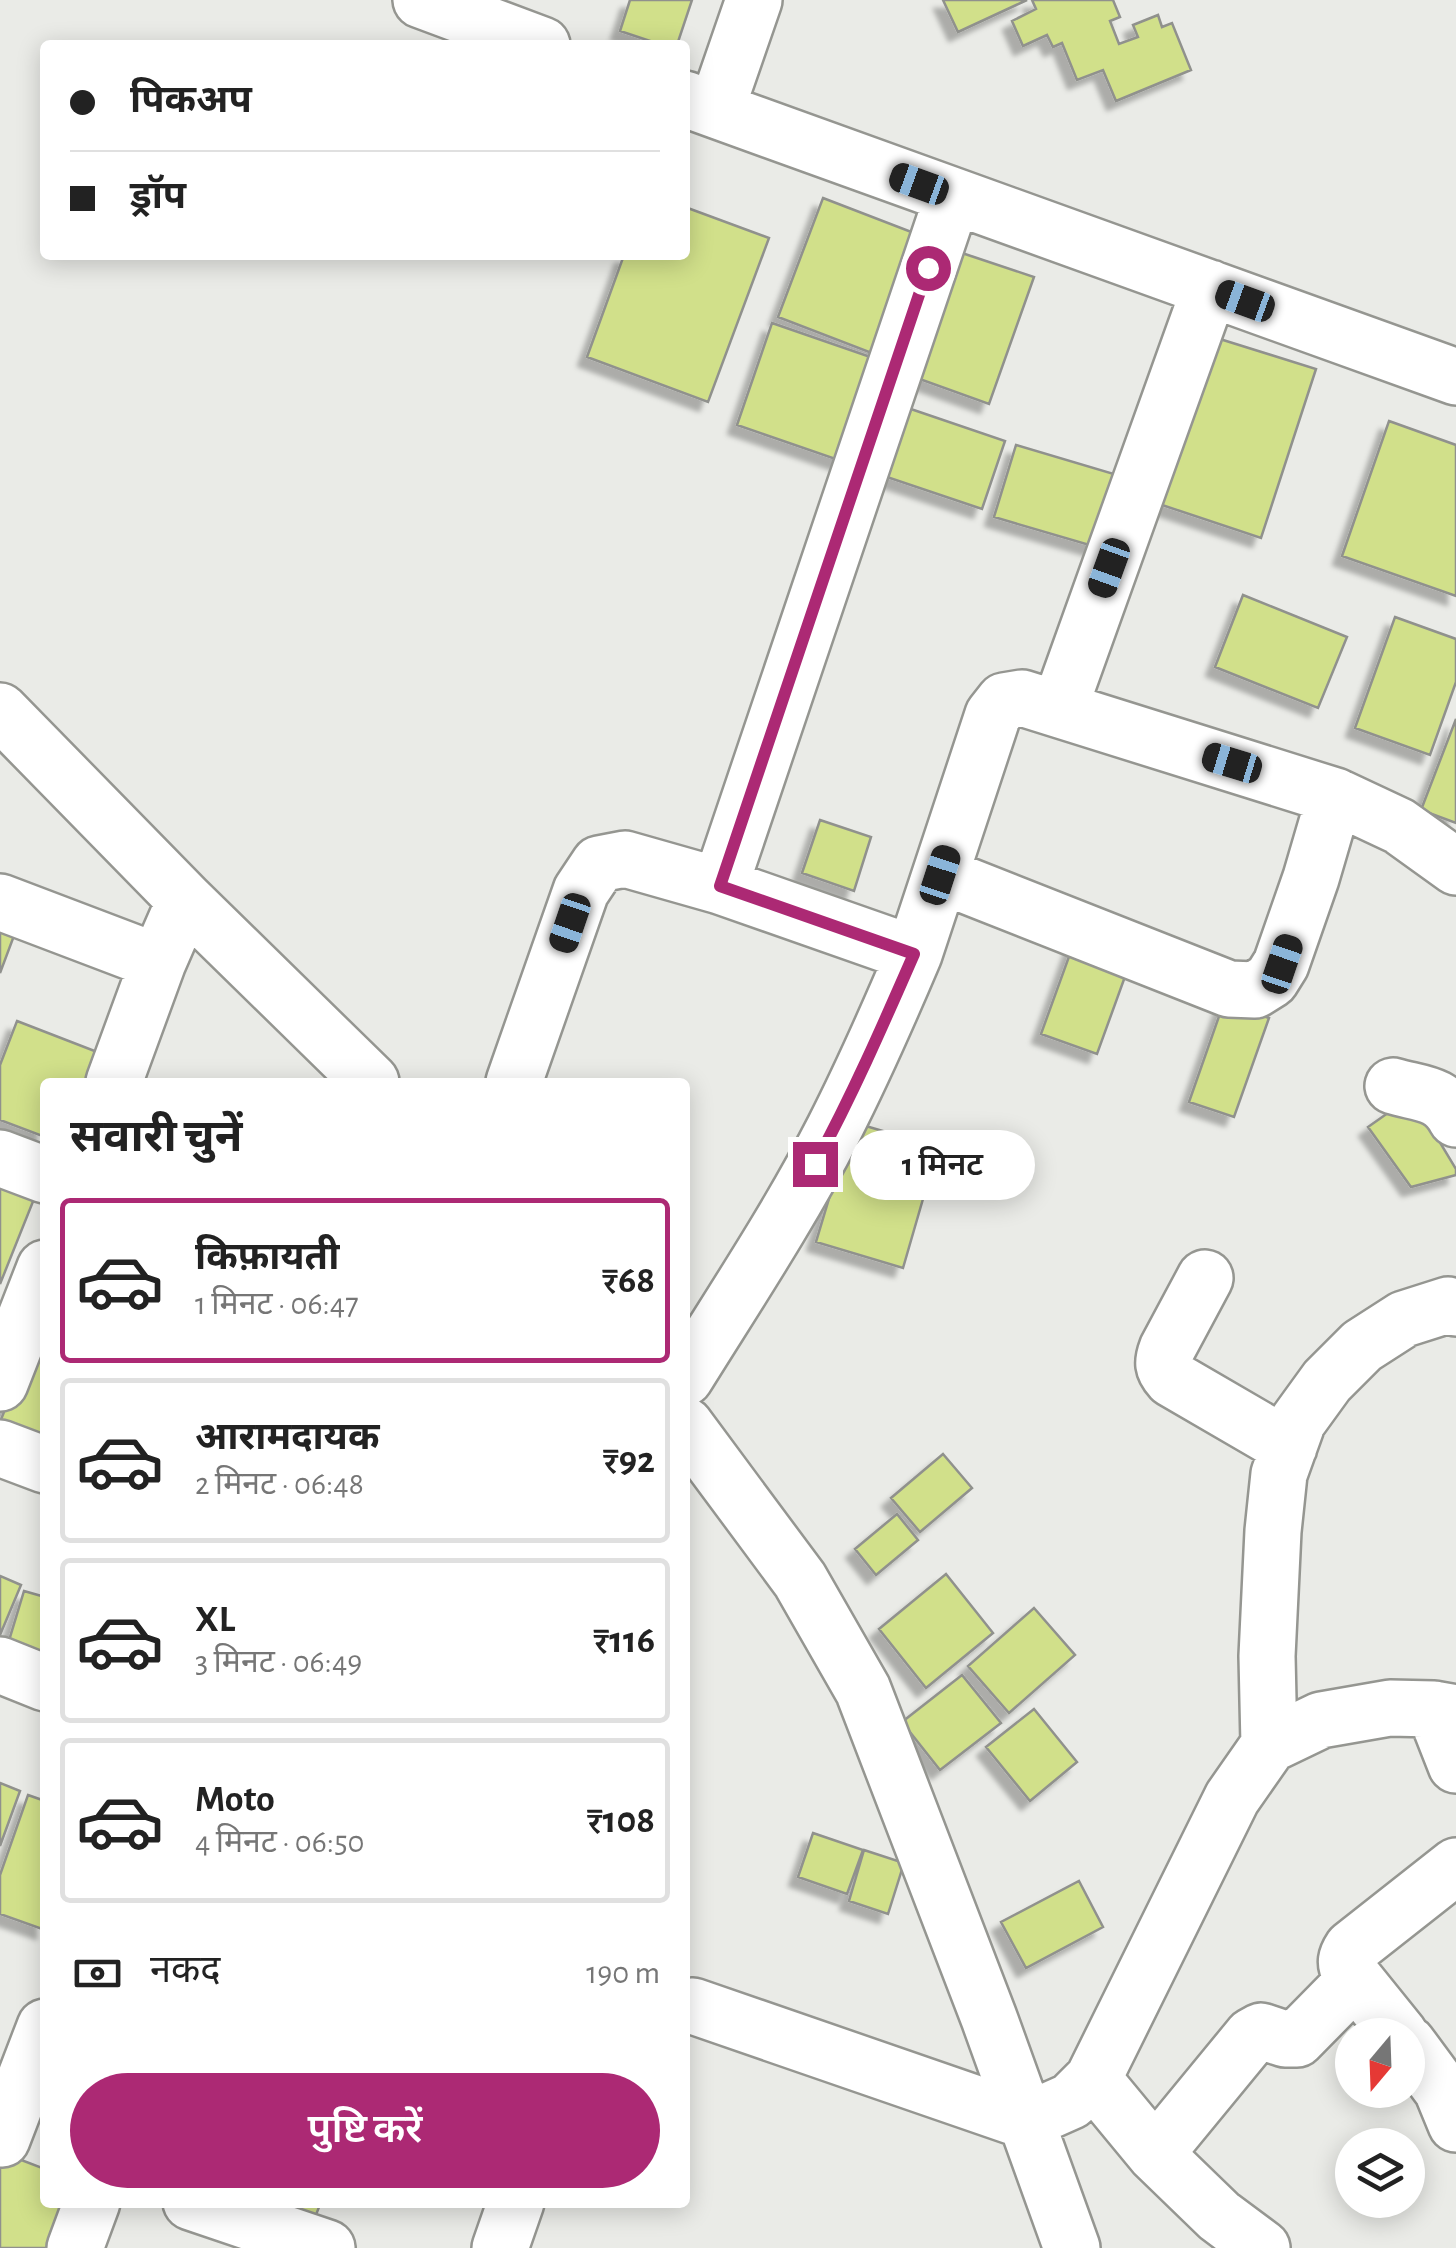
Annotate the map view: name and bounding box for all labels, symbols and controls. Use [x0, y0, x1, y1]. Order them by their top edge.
text: पिकअप [130, 82, 252, 120]
car [886, 160, 952, 208]
text: ड्रॉप [130, 178, 186, 216]
route start [906, 246, 951, 291]
car [1212, 277, 1278, 325]
car [1085, 535, 1133, 601]
car [1199, 740, 1265, 786]
car [916, 842, 964, 908]
car [546, 890, 594, 956]
car [1258, 931, 1306, 997]
text: सवारी चुनें [70, 1115, 242, 1160]
callout: 1 मिनट [850, 1129, 1035, 1199]
route end [793, 1142, 838, 1187]
text: 1 मिनट [902, 1149, 983, 1181]
icon: car [75, 1236, 165, 1326]
text: किफ़ायती [195, 1239, 339, 1277]
text: ₹68 [602, 1262, 655, 1300]
text: 1 मिनट · 06:47 [195, 1288, 359, 1320]
icon: car [75, 1416, 165, 1506]
text: आरामदायक [195, 1419, 379, 1457]
text: ₹92 [603, 1442, 655, 1480]
text: 2 मिनट · 06:48 [195, 1468, 364, 1500]
icon: car [75, 1596, 165, 1686]
text: XL [195, 1601, 235, 1639]
text: ₹116 [593, 1622, 655, 1660]
text: 3 मिनट · 06:49 [195, 1646, 362, 1678]
icon: car [75, 1776, 165, 1866]
text: Moto [195, 1781, 275, 1819]
text: ₹108 [587, 1802, 655, 1840]
text: 4 मिनट · 06:50 [195, 1826, 364, 1858]
icon: cash [70, 1946, 125, 2001]
text: नकद [150, 1952, 220, 1990]
text: 190 m [586, 1957, 660, 1989]
north arrow [1335, 2018, 1425, 2108]
map controls [1335, 2018, 1425, 2218]
button: पुष्टि करें [70, 2073, 660, 2188]
button: layers [1335, 2128, 1425, 2218]

